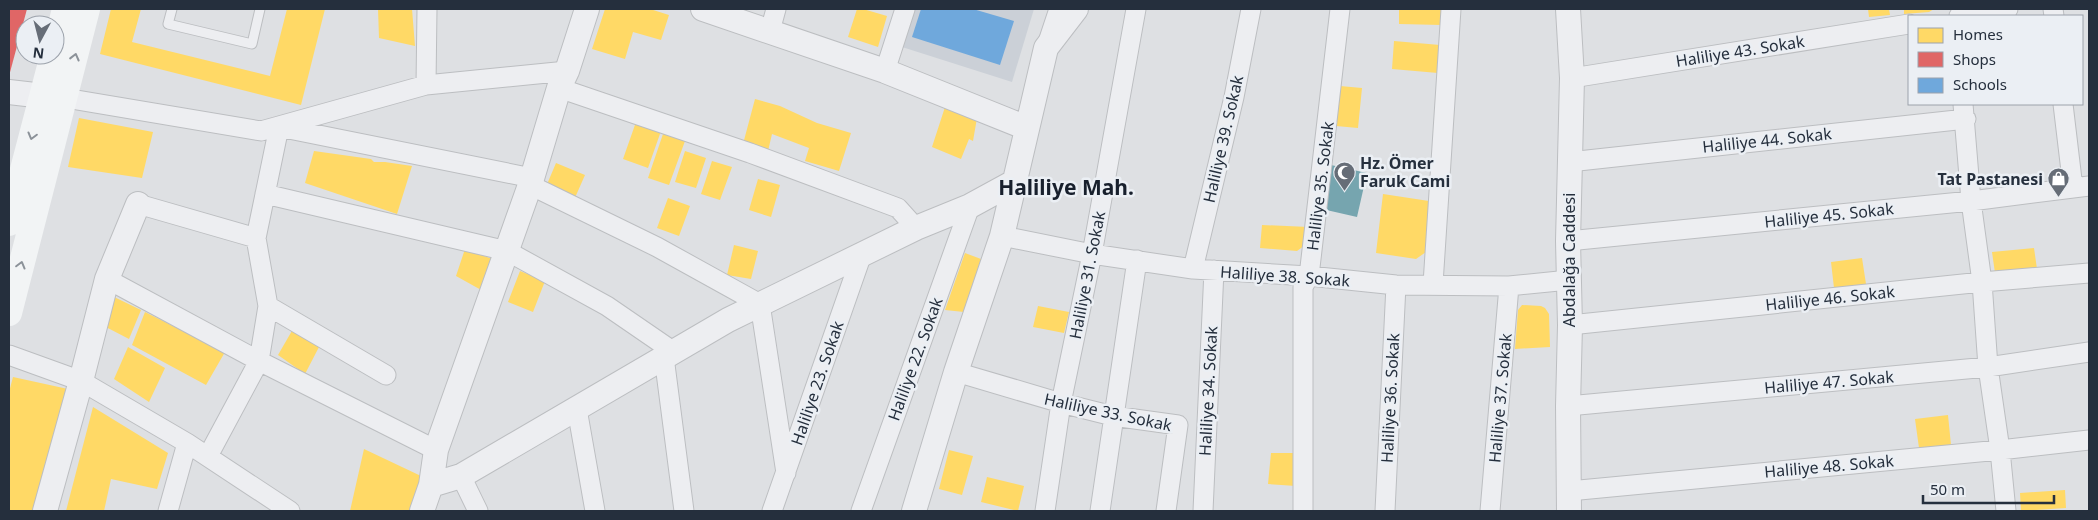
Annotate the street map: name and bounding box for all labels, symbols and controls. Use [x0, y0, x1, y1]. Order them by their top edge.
north arrow [15, 15, 65, 65]
legend [1908, 15, 2083, 105]
text: Homes [1953, 24, 2003, 44]
street label: Haliliye 43. Sokak [1674, 30, 1806, 72]
text: N [32, 43, 45, 64]
text: Shops [1953, 49, 1996, 69]
one-way arrow [69, 53, 80, 62]
street label: Haliliye 39. Sokak [1198, 73, 1248, 205]
text: Schools [1953, 74, 2007, 94]
street label: Haliliye 35. Sokak [1301, 120, 1339, 252]
street label: Haliliye 44. Sokak [1701, 122, 1833, 158]
one-way arrow [28, 132, 38, 140]
place label: Hz. Ömer Faruk Cami [1360, 152, 1450, 192]
mosque icon: Hz. Ömer Faruk Cami [1332, 160, 1356, 191]
shop icon: Tat Pastanesi [2047, 167, 2071, 198]
place label: Tat Pastanesi [1938, 168, 2043, 190]
district label: Haliliye Mah. [998, 173, 1134, 201]
street label: Abdalağa Caddesi [1558, 193, 1580, 327]
street label: Haliliye 45. Sokak [1763, 197, 1895, 233]
street label: Haliliye 31. Sokak [1064, 209, 1110, 341]
street label: Haliliye 38. Sokak [1219, 260, 1351, 292]
one-way arrow [15, 261, 26, 270]
street label: Haliliye 46. Sokak [1764, 280, 1896, 316]
street label: Haliliye 22. Sokak [882, 294, 948, 424]
street label: Haliliye 23. Sokak [785, 318, 849, 448]
street label: Haliliye 34. Sokak [1194, 325, 1222, 456]
street label: Haliliye 36. Sokak [1376, 332, 1404, 463]
street label: Haliliye 37. Sokak [1483, 332, 1517, 464]
street label: Haliliye 47. Sokak [1763, 365, 1895, 399]
street label: Haliliye 33. Sokak [1042, 388, 1174, 436]
street label: Haliliye 48. Sokak [1763, 449, 1895, 483]
scale bar [1923, 472, 2054, 504]
text: 50 m [1930, 479, 1965, 499]

